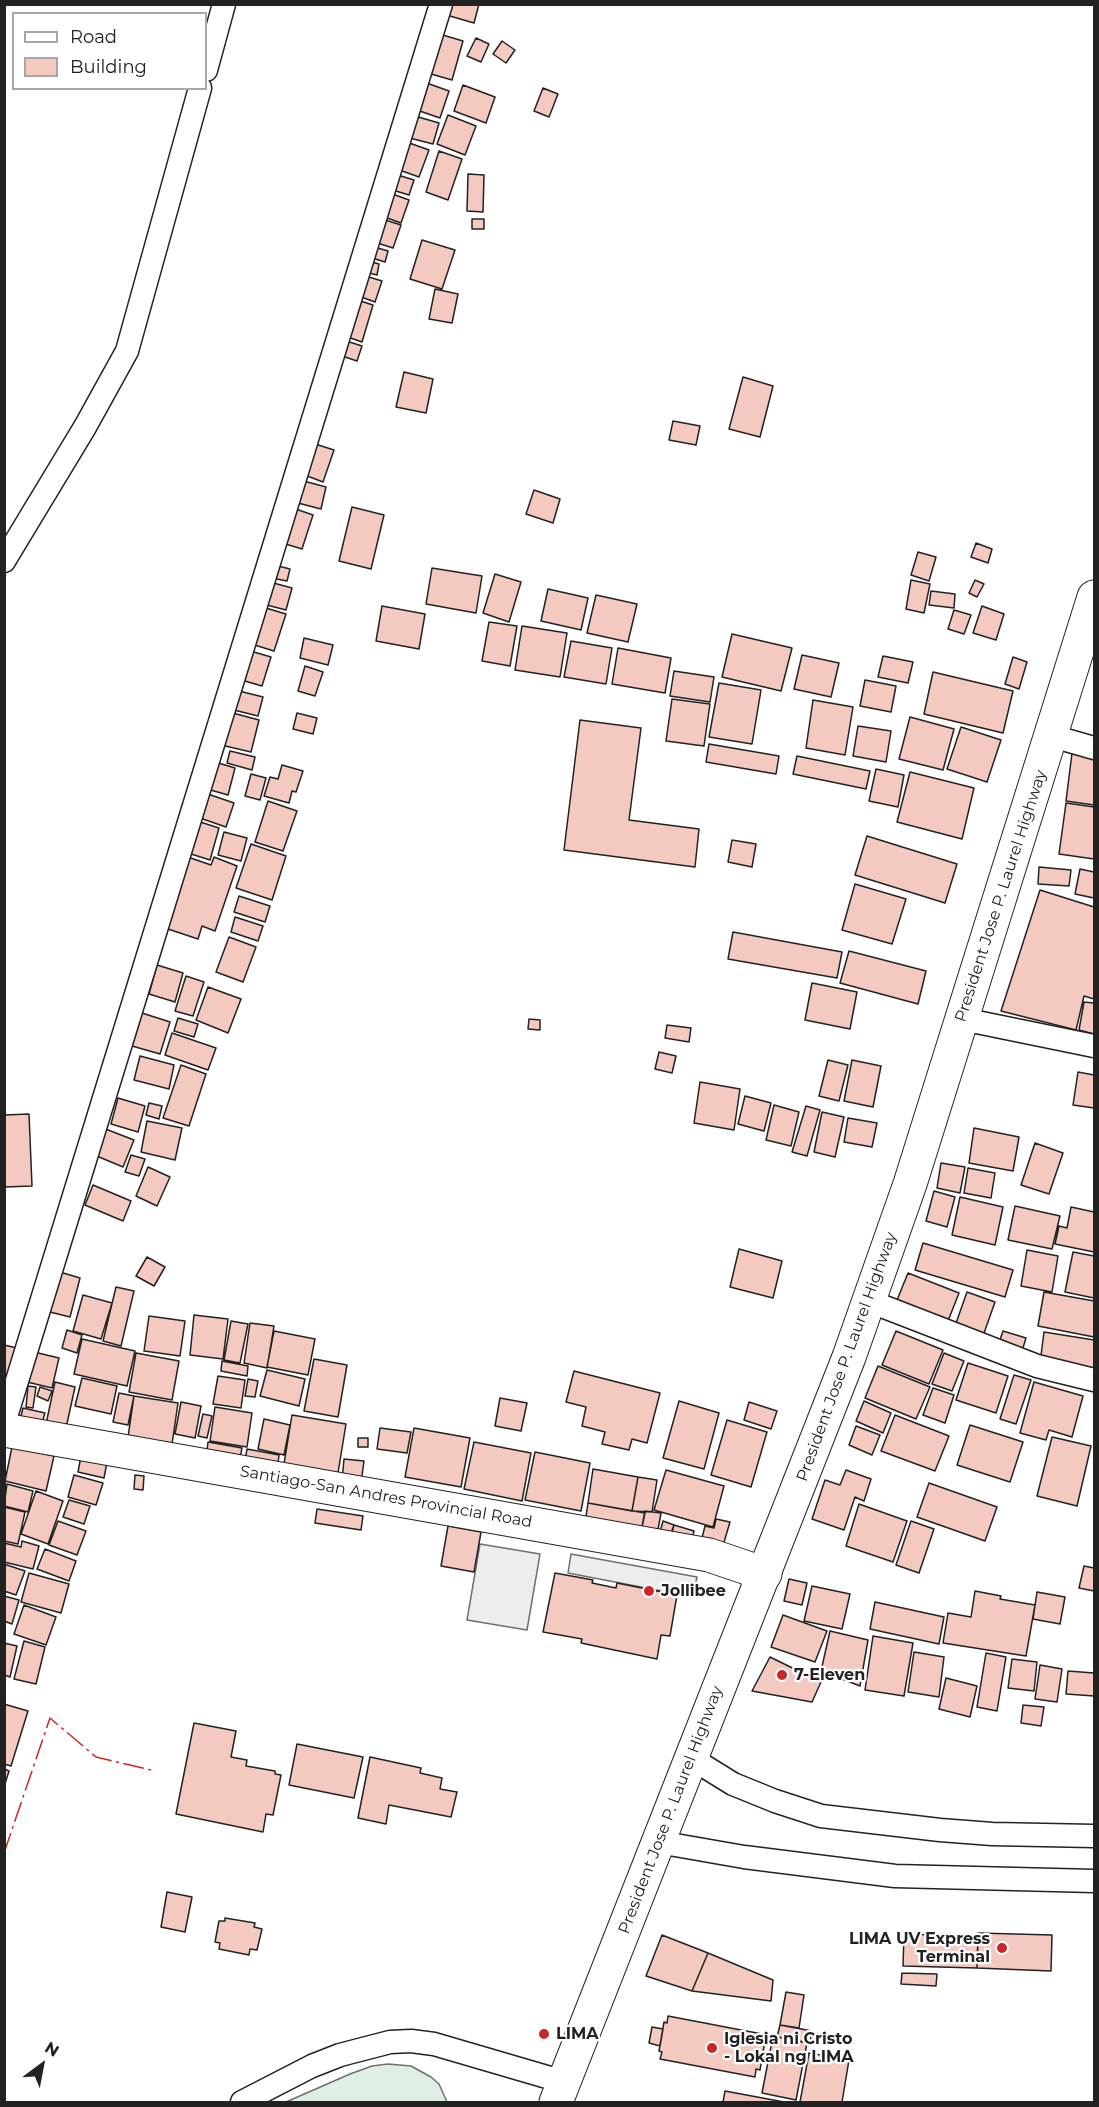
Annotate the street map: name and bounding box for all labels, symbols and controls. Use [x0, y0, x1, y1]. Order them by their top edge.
legend [12, 12, 207, 90]
text: Road [70, 26, 117, 48]
text: Building [70, 56, 147, 78]
street label: President Jose P. Laurel Highway [951, 768, 1051, 1024]
street label: President Jose P. Laurel Highway [793, 1230, 901, 1484]
street label: Santiago-San Andres Provincial Road [238, 1462, 534, 1532]
place label: Jollibee [661, 1581, 726, 1601]
marker: Jollibee [642, 1584, 656, 1598]
place label: 7-Eleven [794, 1665, 865, 1685]
marker: 7-Eleven [775, 1668, 789, 1682]
street label: President Jose P. Laurel Highway [615, 1683, 727, 1937]
place label: LIMA UV Express Terminal [849, 1929, 990, 1967]
marker: LIMA UV Express Terminal [995, 1941, 1009, 1955]
place label: LIMA [556, 2024, 598, 2044]
marker: LIMA [537, 2027, 551, 2041]
place label: Iglesia ni Cristo - Lokal ng LIMA [724, 2029, 854, 2067]
north arrow [12, 2035, 72, 2095]
text: N [41, 2038, 62, 2061]
marker: Iglesia ni Cristo - Lokal ng LIMA [705, 2041, 719, 2055]

